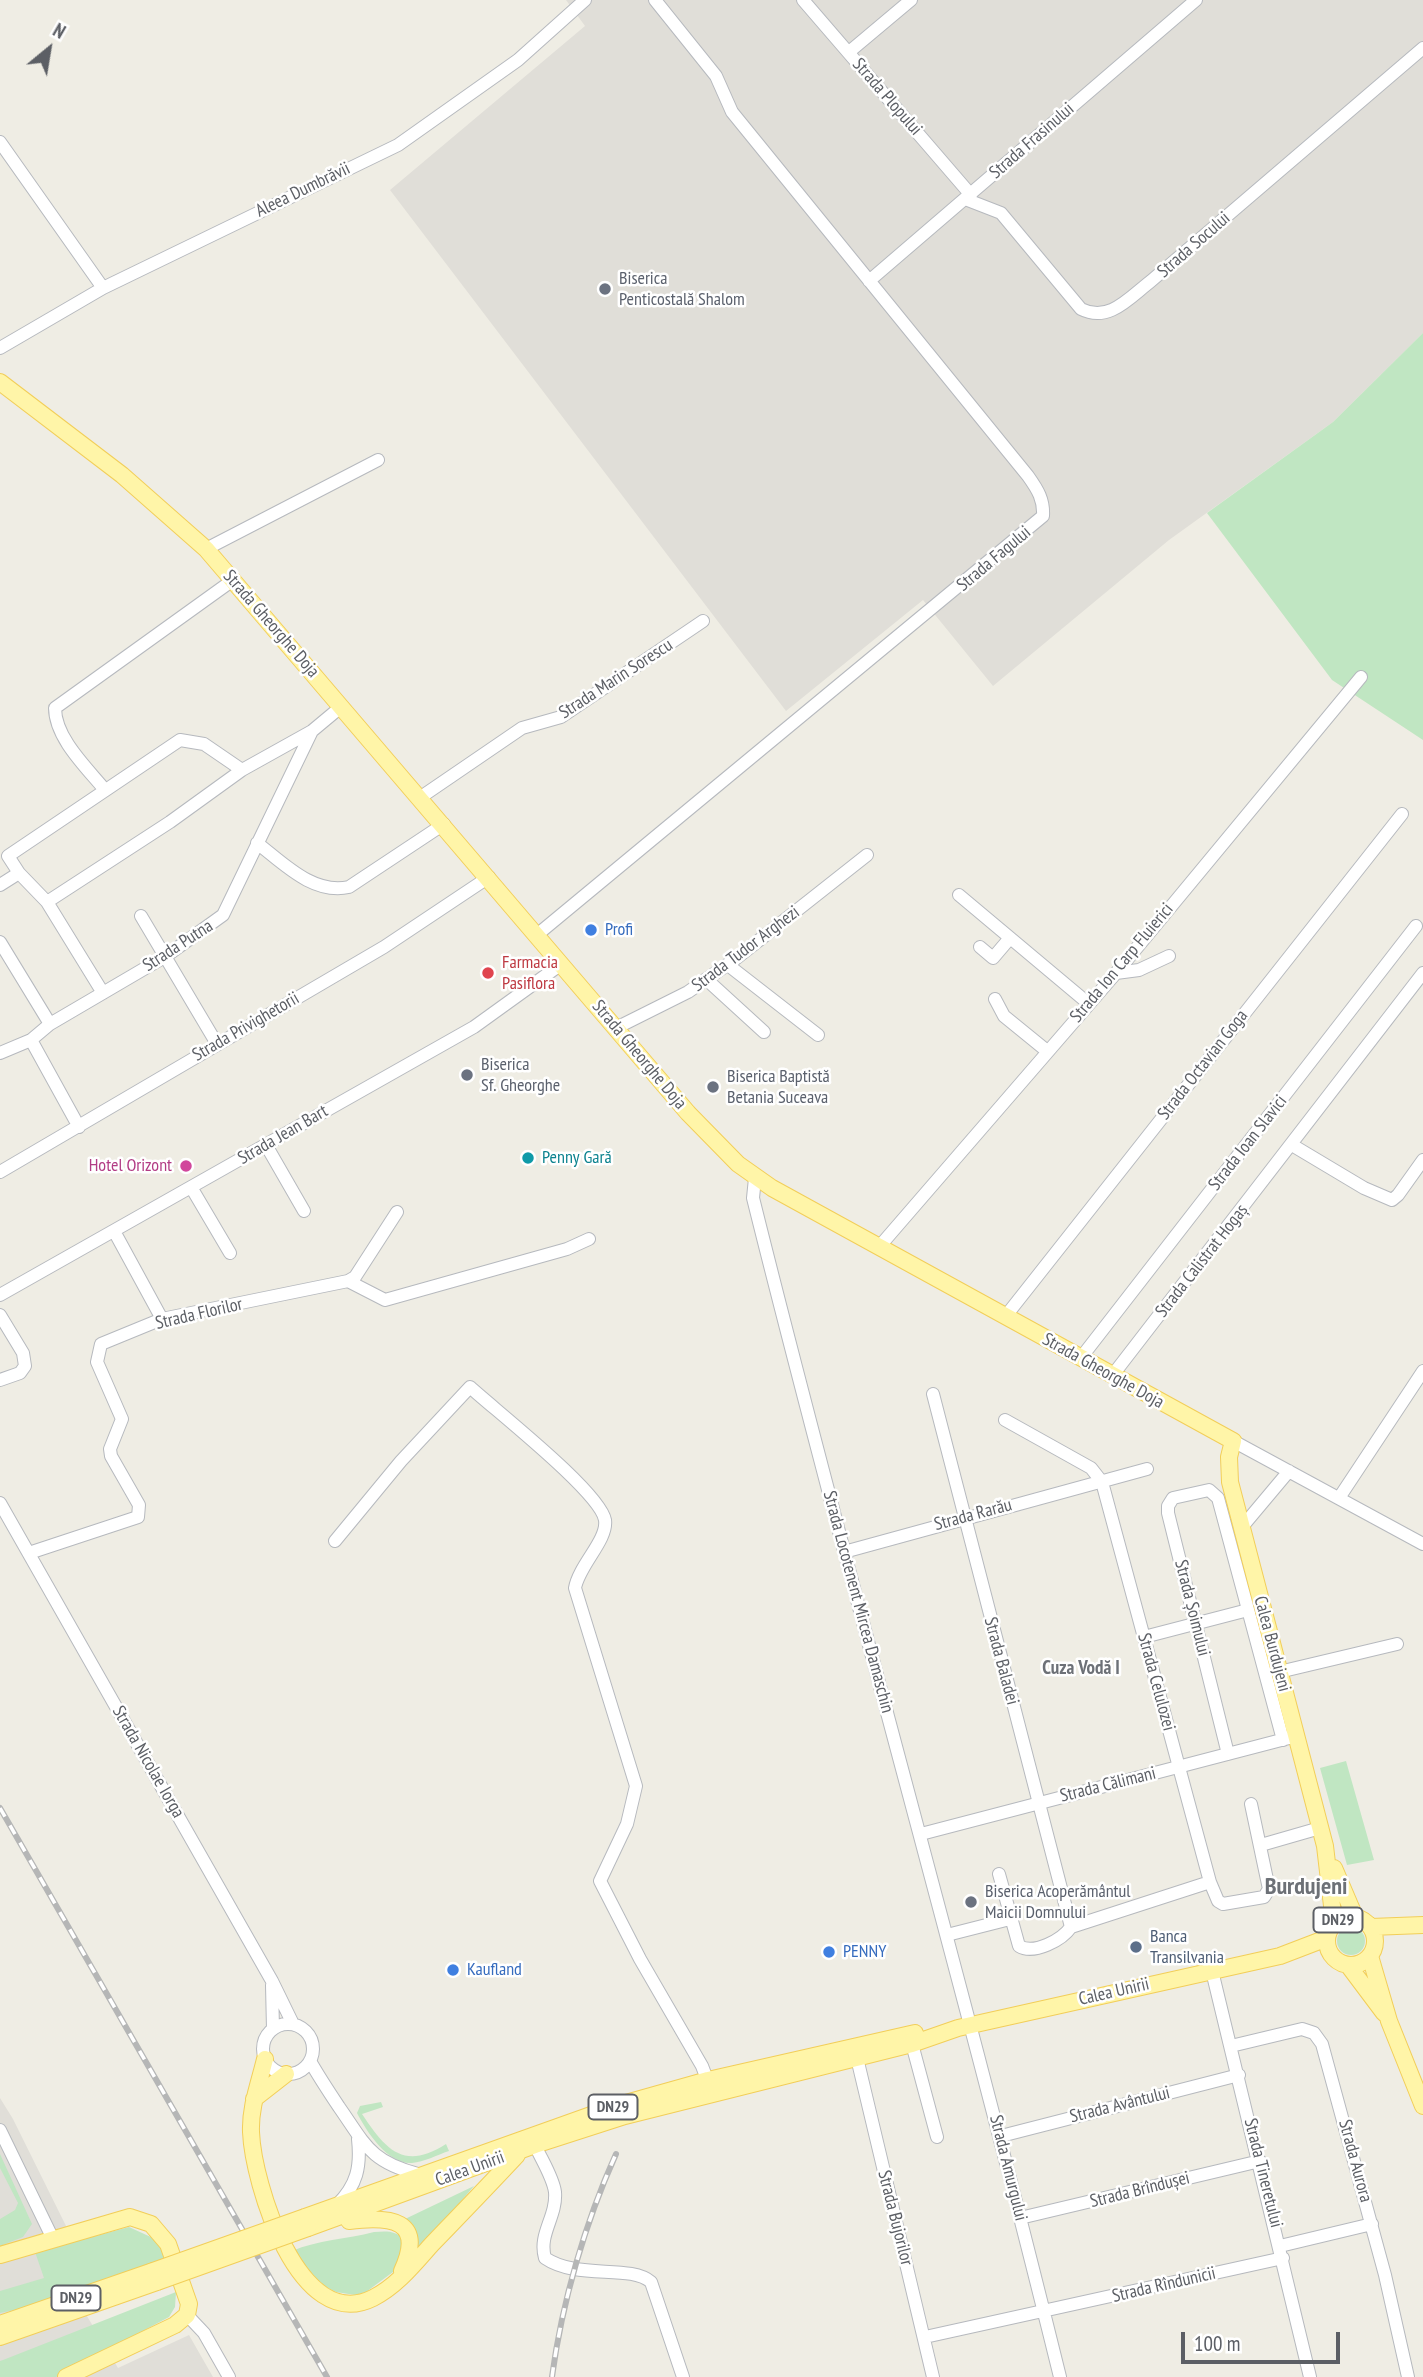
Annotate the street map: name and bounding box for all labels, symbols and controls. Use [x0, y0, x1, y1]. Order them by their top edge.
north arrow [14, 14, 84, 84]
text: N [49, 18, 70, 44]
street label: Strada Plopului [848, 54, 926, 140]
street label: Strada Frasinului [985, 98, 1079, 184]
street label: Aleea Dumbrăvii [252, 158, 354, 222]
street label: Strada Socului [1153, 208, 1235, 282]
place label: Biserica Penticostală Shalom [619, 268, 745, 310]
marker: Biserica Penticostală Shalom [597, 281, 613, 297]
street label: Strada Fagului [953, 522, 1035, 596]
street label: Strada Gheorghe Doja [218, 566, 324, 682]
street label: Strada Marin Sorescu [555, 634, 677, 724]
street label: Strada Ion Carp Fluierici [1066, 899, 1178, 1027]
street label: Strada Tudor Arghezi [688, 902, 804, 996]
street label: Strada Putna [139, 915, 217, 977]
place label: Profi [605, 919, 633, 941]
marker: Profi [583, 922, 599, 938]
place label: Farmacia Pasiflora [502, 952, 558, 995]
marker: Farmacia Pasiflora [480, 965, 496, 981]
street label: Strada Privighetorii [189, 988, 303, 1066]
street label: Strada Gheorghe Doja [587, 996, 691, 1114]
street label: Strada Octavian Goga [1153, 1006, 1253, 1124]
place label: Biserica Sf. Gheorghe [481, 1054, 560, 1096]
place label: Biserica Baptistă Betania Suceava [727, 1066, 830, 1108]
marker: Biserica Sf. Gheorghe [459, 1067, 475, 1083]
marker: Biserica Baptistă Betania Suceava [705, 1079, 721, 1095]
street label: Strada Ioan Slavici [1204, 1091, 1292, 1195]
street label: Strada Jean Bart [234, 1101, 332, 1169]
place label: Penny Gară [542, 1147, 612, 1169]
marker: Penny Gară [520, 1150, 536, 1166]
place label: Hotel Orizont [89, 1155, 172, 1177]
marker: Hotel Orizont [178, 1158, 194, 1174]
street label: Strada Calistrat Hogaș [1151, 1200, 1253, 1322]
street label: Strada Florilor [153, 1293, 245, 1335]
street label: Strada Gheorghe Doja [1038, 1329, 1168, 1413]
street label: Strada Locotenent Mircea Damaschin [818, 1489, 898, 1715]
street label: Strada Rarău [932, 1494, 1014, 1536]
street label: Strada Șoimului [1170, 1558, 1214, 1658]
street label: Calea Burdujeni [1249, 1594, 1295, 1694]
street label: Strada Baladei [979, 1615, 1023, 1707]
street label: Strada Celulozei [1133, 1631, 1179, 1733]
district label: Cuza Vodă I [1042, 1658, 1120, 1680]
street label: Strada Nicolae Iorga [107, 1702, 189, 1822]
street label: Strada Călimani [1058, 1763, 1158, 1807]
district label: Burdujeni [1265, 1873, 1347, 1901]
place label: Biserica Acoperământul Maicii Domnului [985, 1881, 1131, 1924]
marker: Biserica Acoperământul Maicii Domnului [963, 1894, 979, 1910]
road number: DN29 [1314, 1908, 1362, 1932]
place label: Banca Transilvania [1150, 1926, 1224, 1968]
marker: Banca Transilvania [1128, 1939, 1144, 1955]
place label: PENNY [843, 1941, 886, 1963]
marker: PENNY [821, 1944, 837, 1960]
place label: Kaufland [467, 1959, 522, 1981]
marker: Kaufland [445, 1962, 461, 1978]
street label: Calea Unirii [1077, 1973, 1151, 2011]
street label: Strada Avântului [1068, 2082, 1172, 2128]
road number: DN29 [588, 2094, 638, 2120]
street label: Strada Amurgului [984, 2113, 1032, 2223]
street label: Strada Tineretului [1239, 2116, 1287, 2230]
street label: Strada Aurora [1334, 2117, 1376, 2205]
street label: Calea Unirii [433, 2147, 507, 2191]
street label: Strada Brîndușei [1088, 2167, 1192, 2213]
street label: Strada Bujorilor [873, 2168, 917, 2268]
street label: Strada Rîndunicii [1110, 2263, 1218, 2307]
road number: DN29 [52, 2286, 100, 2310]
scale bar [1185, 2318, 1344, 2362]
text: 100 m [1194, 2330, 1240, 2357]

